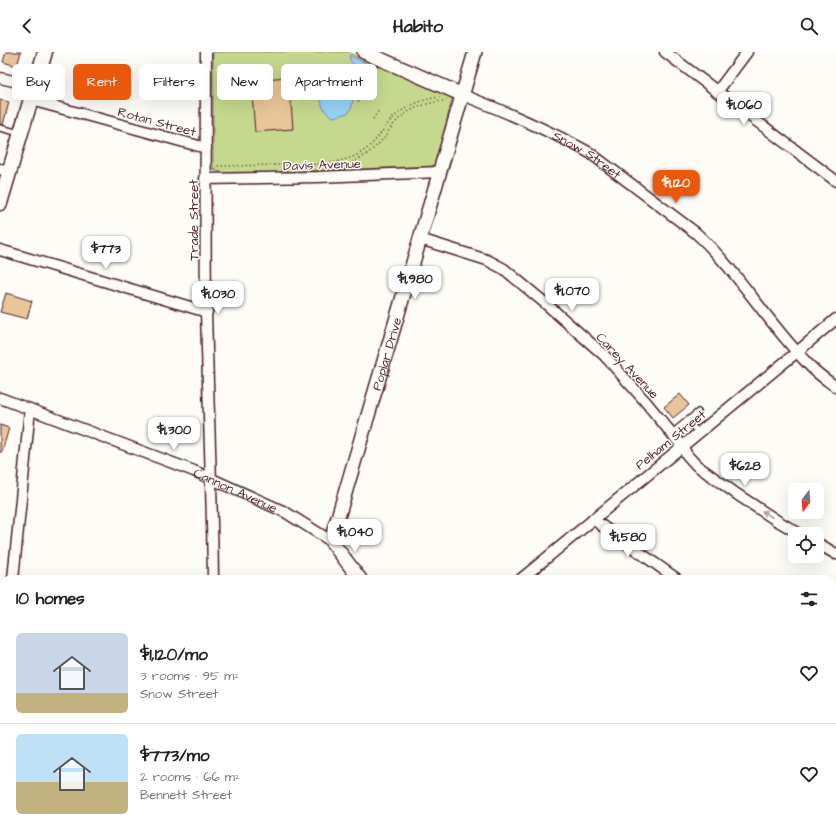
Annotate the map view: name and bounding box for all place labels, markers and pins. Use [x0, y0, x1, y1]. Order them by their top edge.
pin: $1,060 [711, 92, 777, 126]
pin: $1,120 [643, 170, 709, 204]
pin: $773 [82, 236, 130, 270]
pin: $1,980 [382, 266, 448, 300]
pin: $1,070 [539, 278, 605, 312]
pin: $1,030 [185, 281, 251, 315]
pin: $1,300 [141, 417, 207, 451]
pin: $628 [721, 453, 769, 487]
pin: $1,040 [322, 519, 388, 553]
pin: $1,580 [595, 524, 661, 558]

